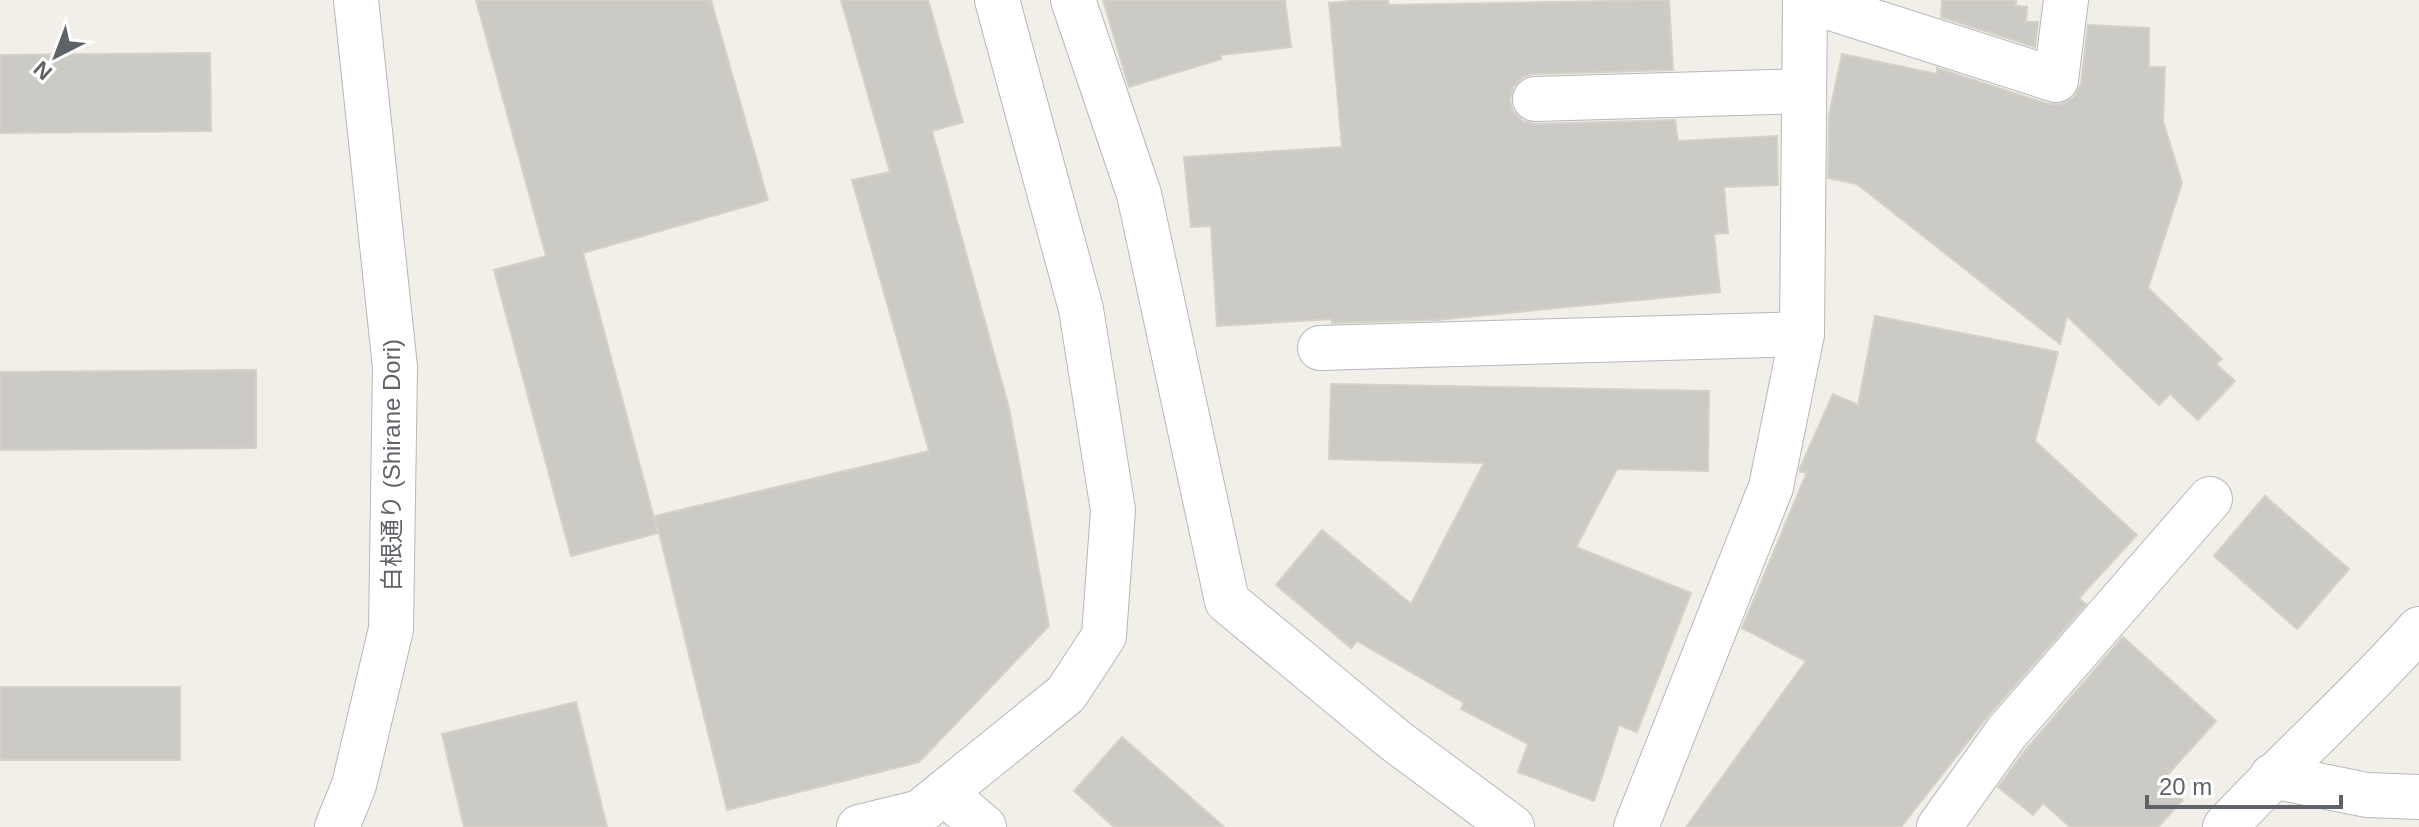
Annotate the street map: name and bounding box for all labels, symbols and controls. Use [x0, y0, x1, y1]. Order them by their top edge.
north arrow [16, 16, 96, 96]
text: N [29, 56, 57, 85]
street label: 白根通り (Shirane Dori) [378, 339, 405, 591]
scale bar [2147, 759, 2341, 809]
text: 20 m [2159, 773, 2212, 800]

